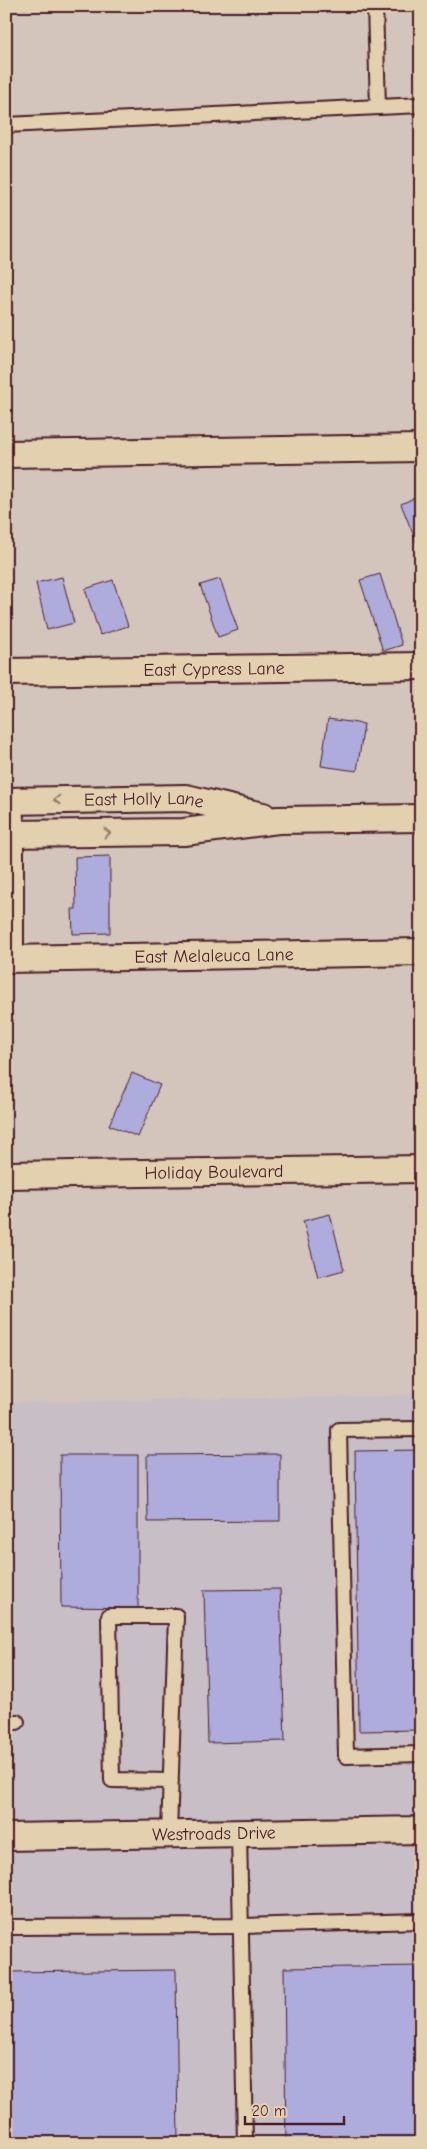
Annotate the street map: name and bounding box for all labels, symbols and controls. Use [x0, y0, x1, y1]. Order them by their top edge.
street label: East Cypress Lane [143, 658, 285, 681]
street label: East Holly Lane [84, 788, 206, 813]
one-way arrow [53, 795, 60, 805]
one-way arrow [104, 828, 112, 838]
street label: East Melaleuca Lane [134, 944, 294, 968]
street label: Holiday Boulevard [144, 1161, 284, 1184]
street label: Westroads Drive [152, 1822, 276, 1846]
scale bar [245, 2094, 343, 2126]
text: 20 m [252, 2102, 286, 2120]

